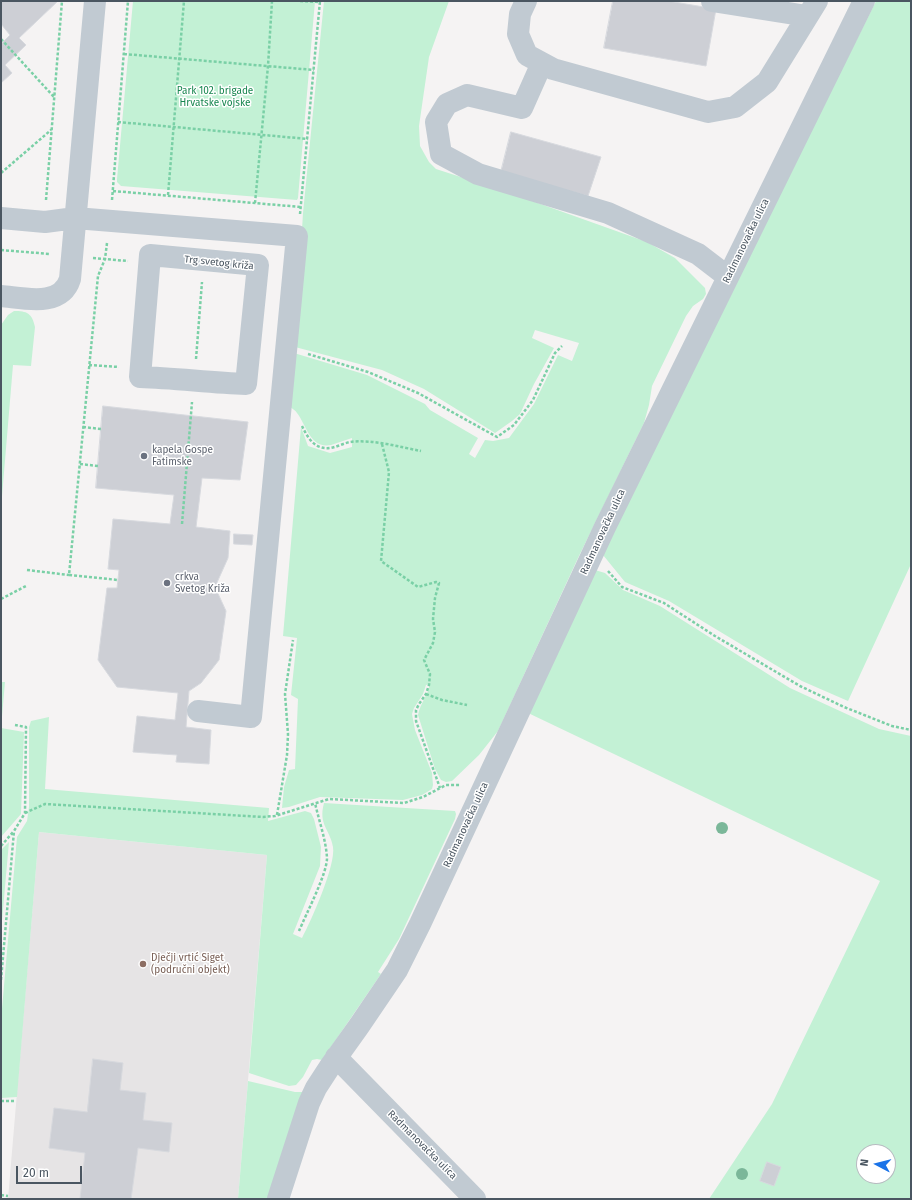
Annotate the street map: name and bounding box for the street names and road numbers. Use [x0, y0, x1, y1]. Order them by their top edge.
street label: Radmanovačka ulica [720, 197, 772, 285]
street label: Trg svetog križa [184, 253, 254, 273]
street label: Radmanovačka ulica [578, 487, 628, 577]
street label: Radmanovačka ulica [441, 780, 491, 870]
street label: Radmanovačka ulica [385, 1108, 459, 1182]

